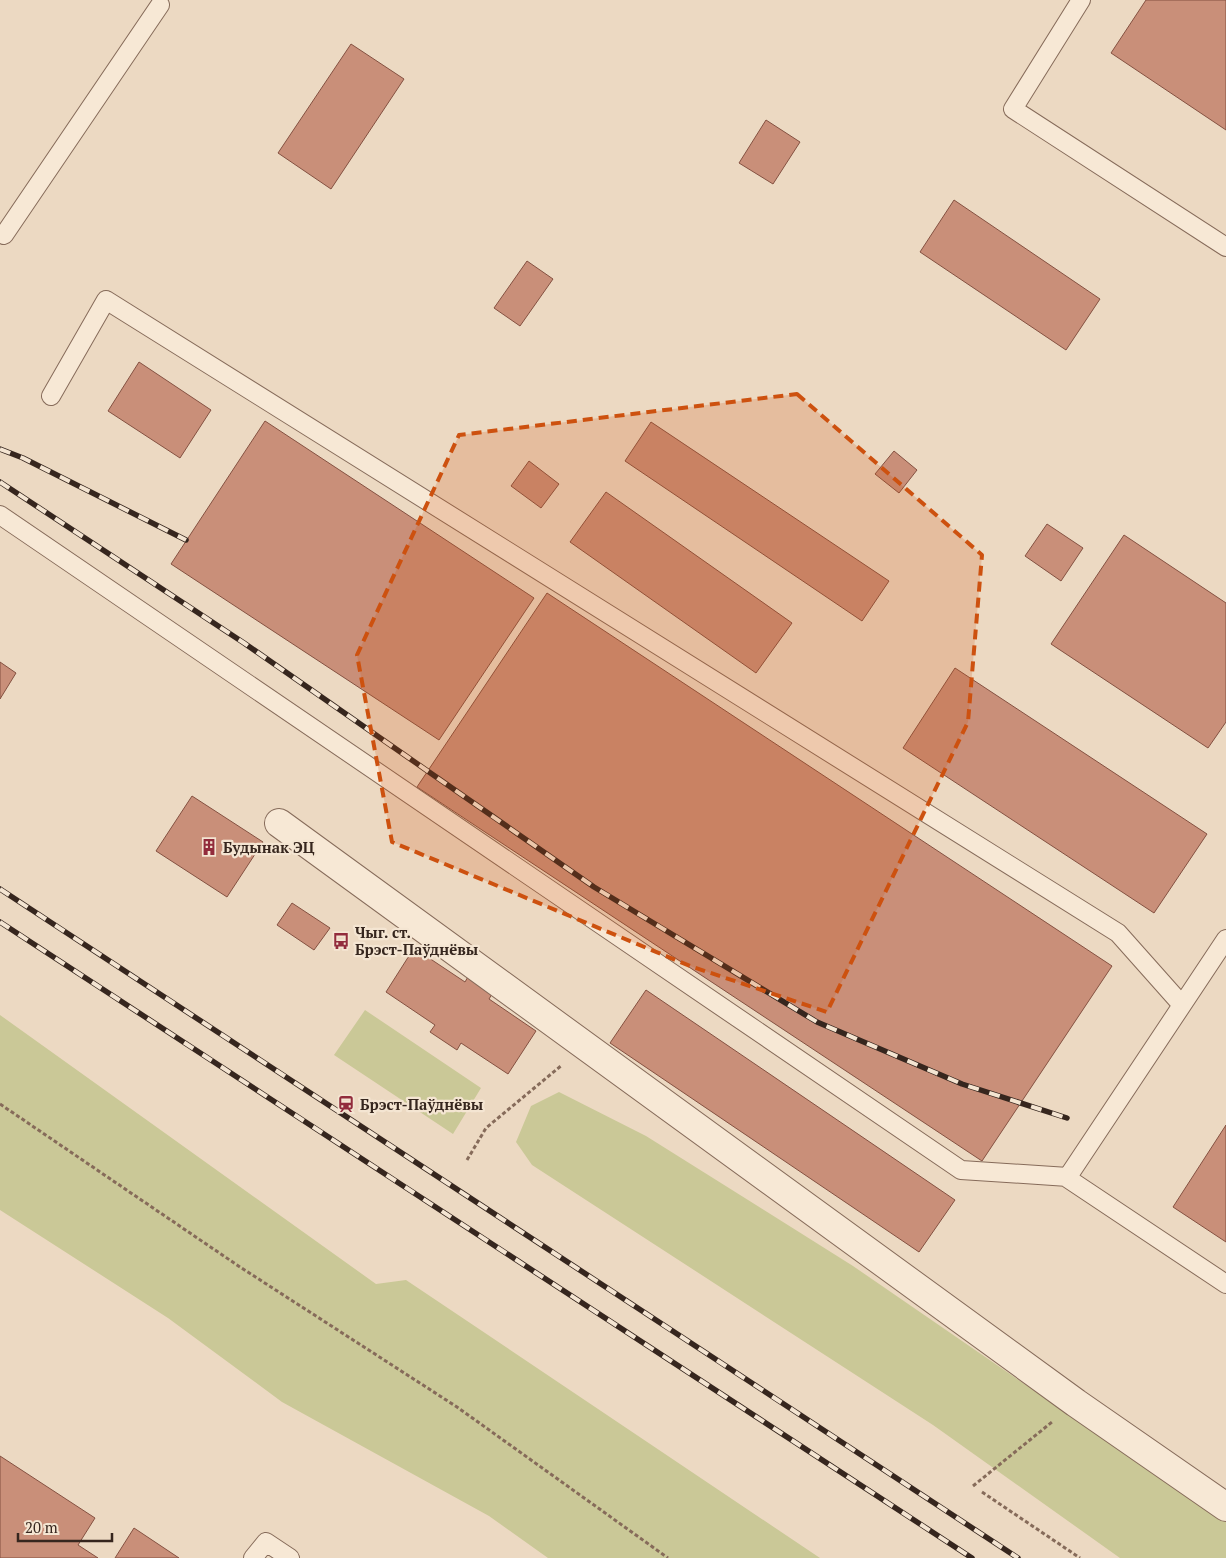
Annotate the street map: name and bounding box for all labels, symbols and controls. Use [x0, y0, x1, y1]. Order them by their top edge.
building icon: Будынак ЭЦ [199, 837, 219, 857]
place label: Будынак ЭЦ [223, 837, 315, 857]
place label: Чыг. ст. Брэст-Паўднёвы [355, 922, 479, 959]
bus stop icon: Чыг. ст. Брэст-Паўднёвы [331, 931, 351, 951]
station icon: Брэст-Паўднёвы [336, 1094, 356, 1114]
place label: Брэст-Паўднёвы [360, 1094, 484, 1114]
scale bar [18, 1510, 111, 1542]
text: 20 m [25, 1517, 58, 1537]

